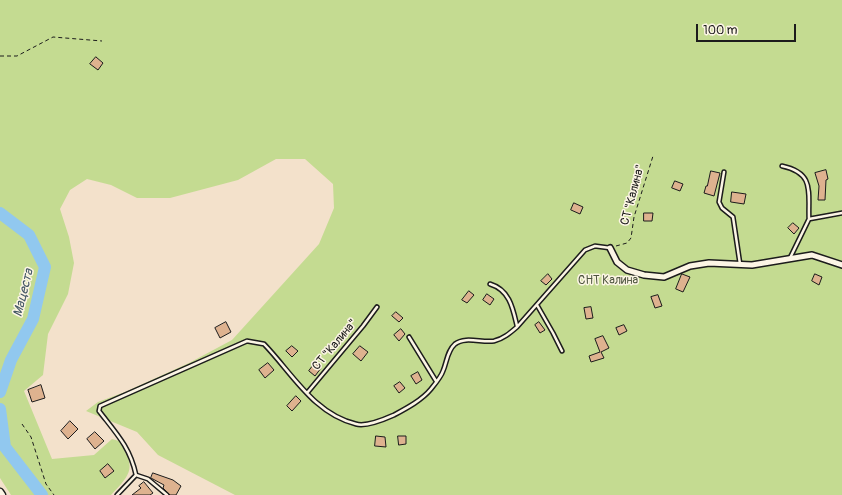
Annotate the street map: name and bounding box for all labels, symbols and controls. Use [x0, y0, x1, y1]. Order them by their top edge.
scale bar [698, 16, 798, 42]
text: 100 m [703, 23, 737, 38]
street label: СТ "Калина" [618, 163, 648, 227]
water label: Мацеста [11, 267, 37, 319]
park label: СНТ Калина [578, 274, 638, 288]
street label: СТ "Калина" [310, 317, 360, 373]

